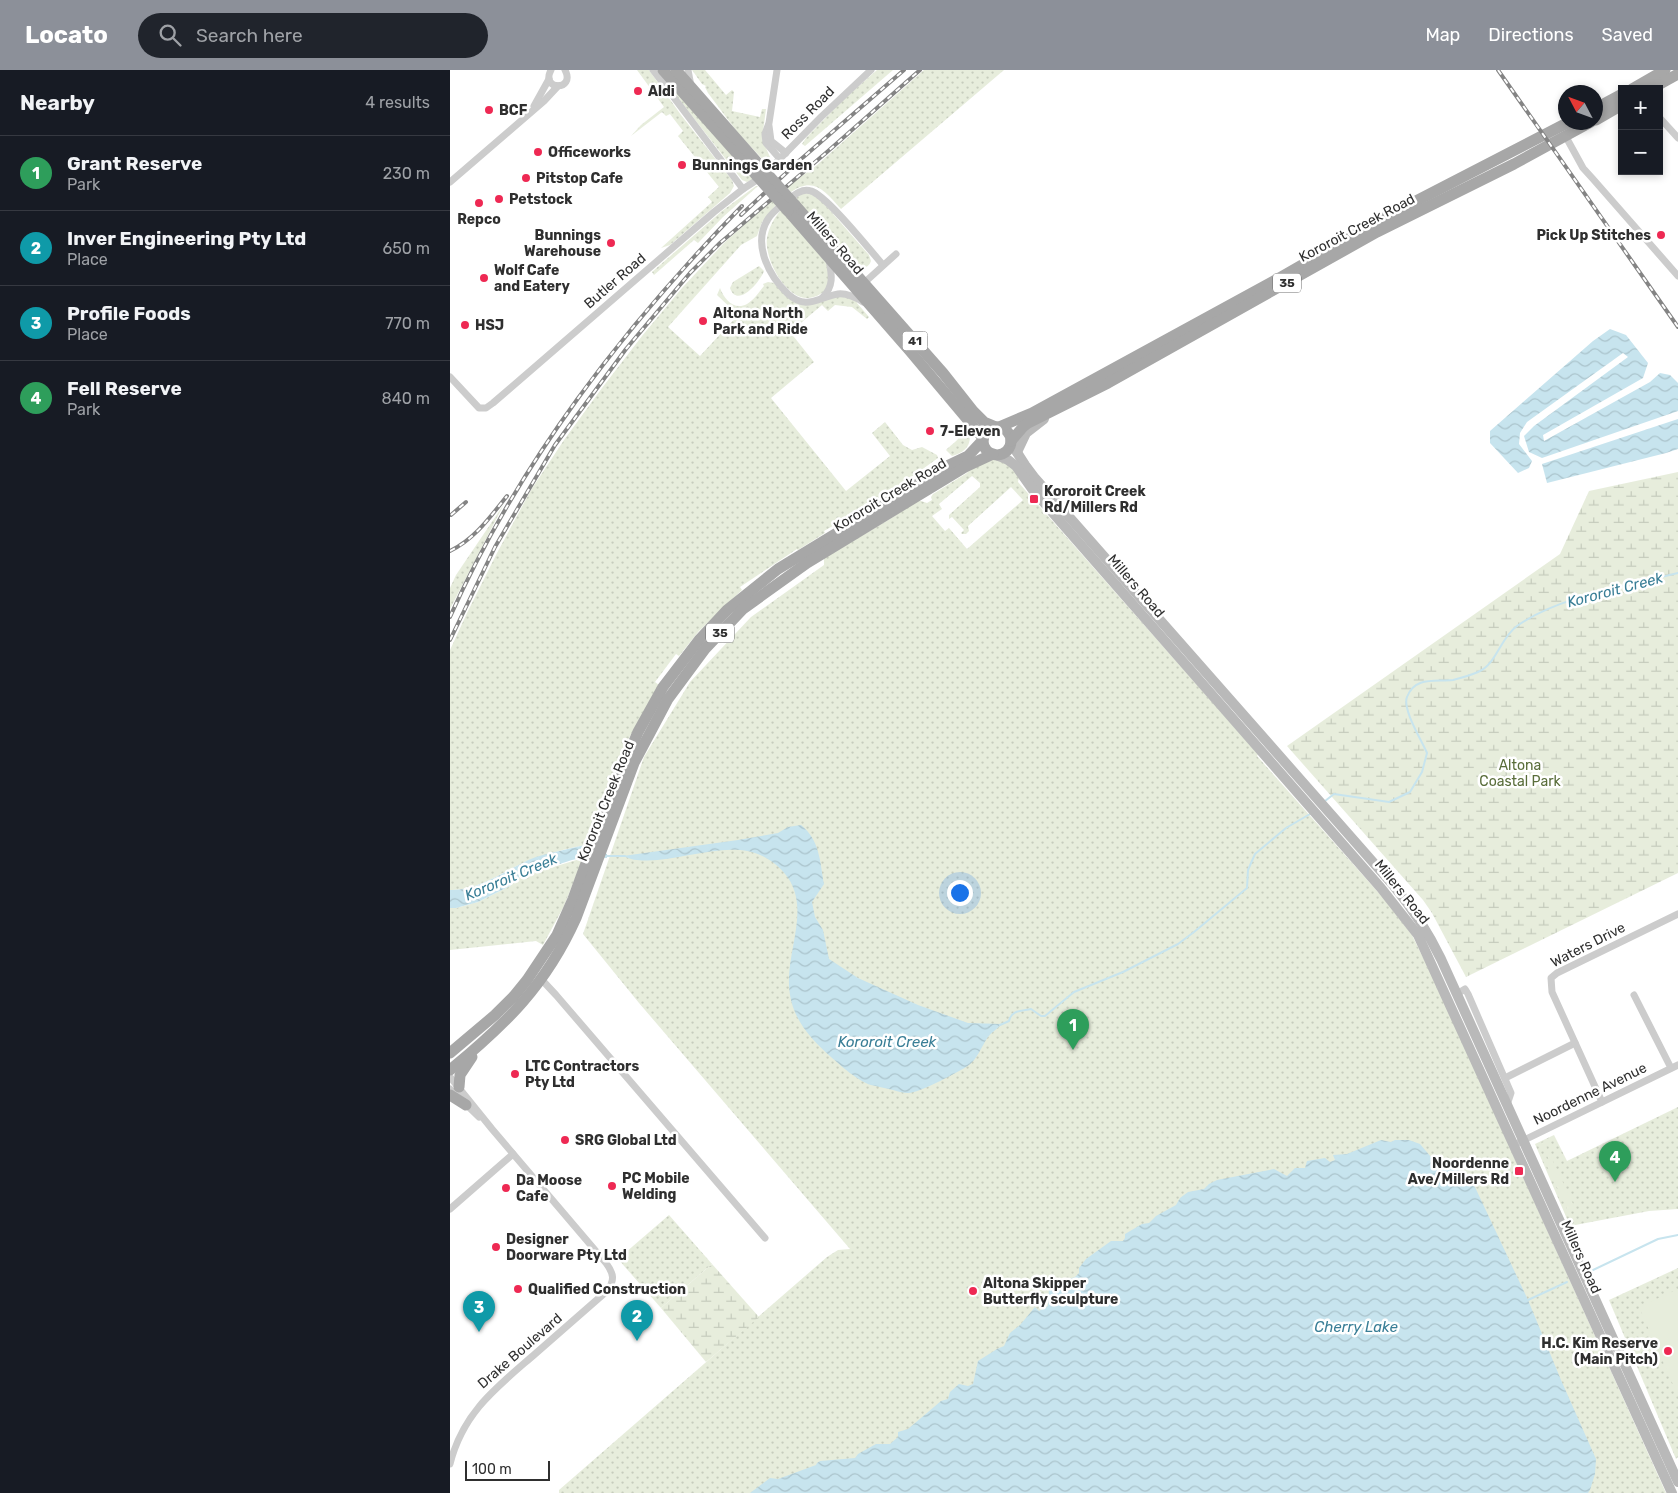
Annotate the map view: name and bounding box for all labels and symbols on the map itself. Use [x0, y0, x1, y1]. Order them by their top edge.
place label: Aldi [648, 83, 675, 100]
street label: Ross Road [778, 83, 838, 143]
marker: Aldi [632, 85, 644, 97]
north arrow [1558, 85, 1603, 130]
place label: BCF [499, 102, 528, 119]
marker: BCF [483, 104, 495, 116]
place label: Officeworks [548, 144, 631, 161]
marker: Officeworks [532, 146, 544, 158]
place label: Bunnings Garden [692, 157, 812, 174]
marker: Bunnings Garden [676, 159, 688, 171]
place label: Pitstop Cafe [536, 170, 623, 187]
marker: Pitstop Cafe [520, 172, 532, 184]
street label: Kororoit Creek Road [1296, 190, 1418, 266]
place label: Petstock [509, 191, 573, 208]
marker: Petstock [493, 193, 505, 205]
marker: Repco [473, 197, 485, 209]
street label: Millers Road [803, 208, 867, 278]
place label: Repco [457, 211, 501, 228]
place label: Bunnings Warehouse [524, 227, 601, 260]
place label: Pick Up Stitches [1536, 227, 1651, 244]
marker: Pick Up Stitches [1655, 229, 1667, 241]
marker: Bunnings Warehouse [605, 237, 617, 249]
street label: Butler Road [581, 250, 649, 312]
place label: Wolf Cafe and Eatery [494, 262, 570, 295]
marker: Wolf Cafe and Eatery [478, 272, 490, 284]
road number: 35 [1273, 274, 1301, 292]
place label: Altona North Park and Ride [713, 305, 808, 338]
marker: Altona North Park and Ride [697, 315, 709, 327]
place label: HSJ [475, 317, 504, 334]
marker: HSJ [459, 319, 471, 331]
road number: 41 [902, 332, 928, 350]
place label: 7-Eleven [940, 423, 1001, 440]
marker: 7-Eleven [924, 425, 936, 437]
street label: Kororoit Creek Road [830, 455, 950, 535]
place label: Kororoit Creek Rd/Millers Rd [1044, 483, 1146, 516]
marker: Kororoit Creek Rd/Millers Rd [1028, 493, 1040, 505]
street label: Millers Road [1104, 551, 1168, 621]
water label: Kororoit Creek [1565, 568, 1665, 611]
road number: 35 [706, 624, 734, 642]
street label: Kororoit Creek Road [574, 738, 638, 864]
park label: Altona Coastal Park [1479, 757, 1561, 790]
water label: Kororoit Creek [462, 849, 560, 905]
street label: Millers Road [1371, 856, 1433, 928]
your location [947, 880, 973, 906]
street label: Waters Drive [1548, 919, 1628, 971]
pin: 1 [1057, 1009, 1089, 1050]
water label: Kororoit Creek [838, 1033, 937, 1051]
place label: LTC Contractors Pty Ltd [525, 1058, 639, 1091]
street label: Noordenne Avenue [1531, 1059, 1650, 1129]
marker: LTC Contractors Pty Ltd [509, 1068, 521, 1080]
place label: SRG Global Ltd [575, 1132, 677, 1149]
marker: SRG Global Ltd [559, 1134, 571, 1146]
pin: 4 [1599, 1141, 1631, 1182]
place label: Noordenne Ave/Millers Rd [1408, 1155, 1509, 1188]
marker: Noordenne Ave/Millers Rd [1513, 1165, 1525, 1177]
place label: PC Mobile Welding [622, 1170, 690, 1203]
place label: Da Moose Cafe [516, 1172, 582, 1205]
marker: PC Mobile Welding [606, 1180, 618, 1192]
marker: Da Moose Cafe [500, 1182, 512, 1194]
street label: Millers Road [1557, 1218, 1605, 1296]
place label: Designer Doorware Pty Ltd [506, 1231, 627, 1264]
marker: Designer Doorware Pty Ltd [490, 1241, 502, 1253]
place label: Altona Skipper Butterfly sculpture [983, 1275, 1118, 1308]
place label: Qualified Construction [528, 1281, 686, 1298]
marker: Qualified Construction [512, 1283, 524, 1295]
marker: Altona Skipper Butterfly sculpture [967, 1285, 979, 1297]
pin: 3 [463, 1291, 495, 1332]
pin: 2 [621, 1300, 653, 1341]
street label: Drake Boulevard [474, 1310, 566, 1392]
water label: Cherry Lake [1314, 1318, 1398, 1336]
place label: H.C. Kim Reserve (Main Pitch) [1541, 1335, 1658, 1368]
marker: H.C. Kim Reserve (Main Pitch) [1662, 1345, 1674, 1357]
scale bar [465, 1458, 550, 1481]

